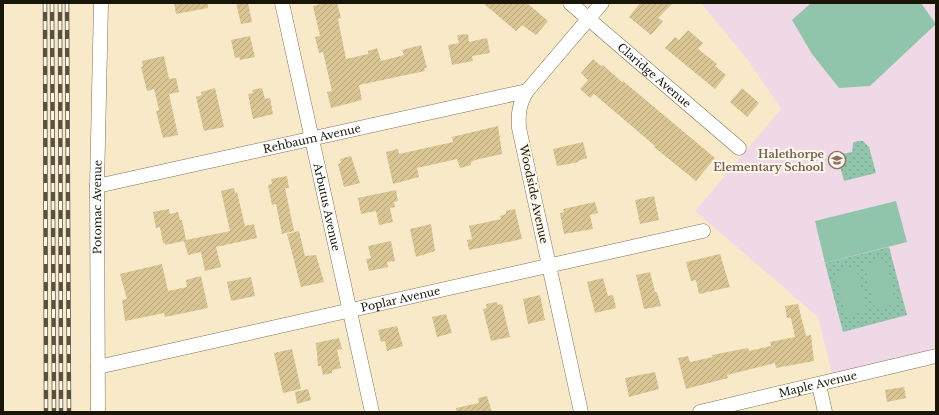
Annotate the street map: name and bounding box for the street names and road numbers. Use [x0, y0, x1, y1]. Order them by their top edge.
street label: Claridge Avenue [615, 40, 694, 111]
street label: Rehbaum Avenue [262, 121, 362, 156]
street label: Woodside Avenue [516, 142, 551, 245]
street label: Potomac Avenue [90, 160, 105, 254]
street label: Arbutus Avenue [310, 161, 343, 252]
street label: Poplar Avenue [359, 283, 442, 315]
street label: Maple Avenue [777, 368, 858, 400]

